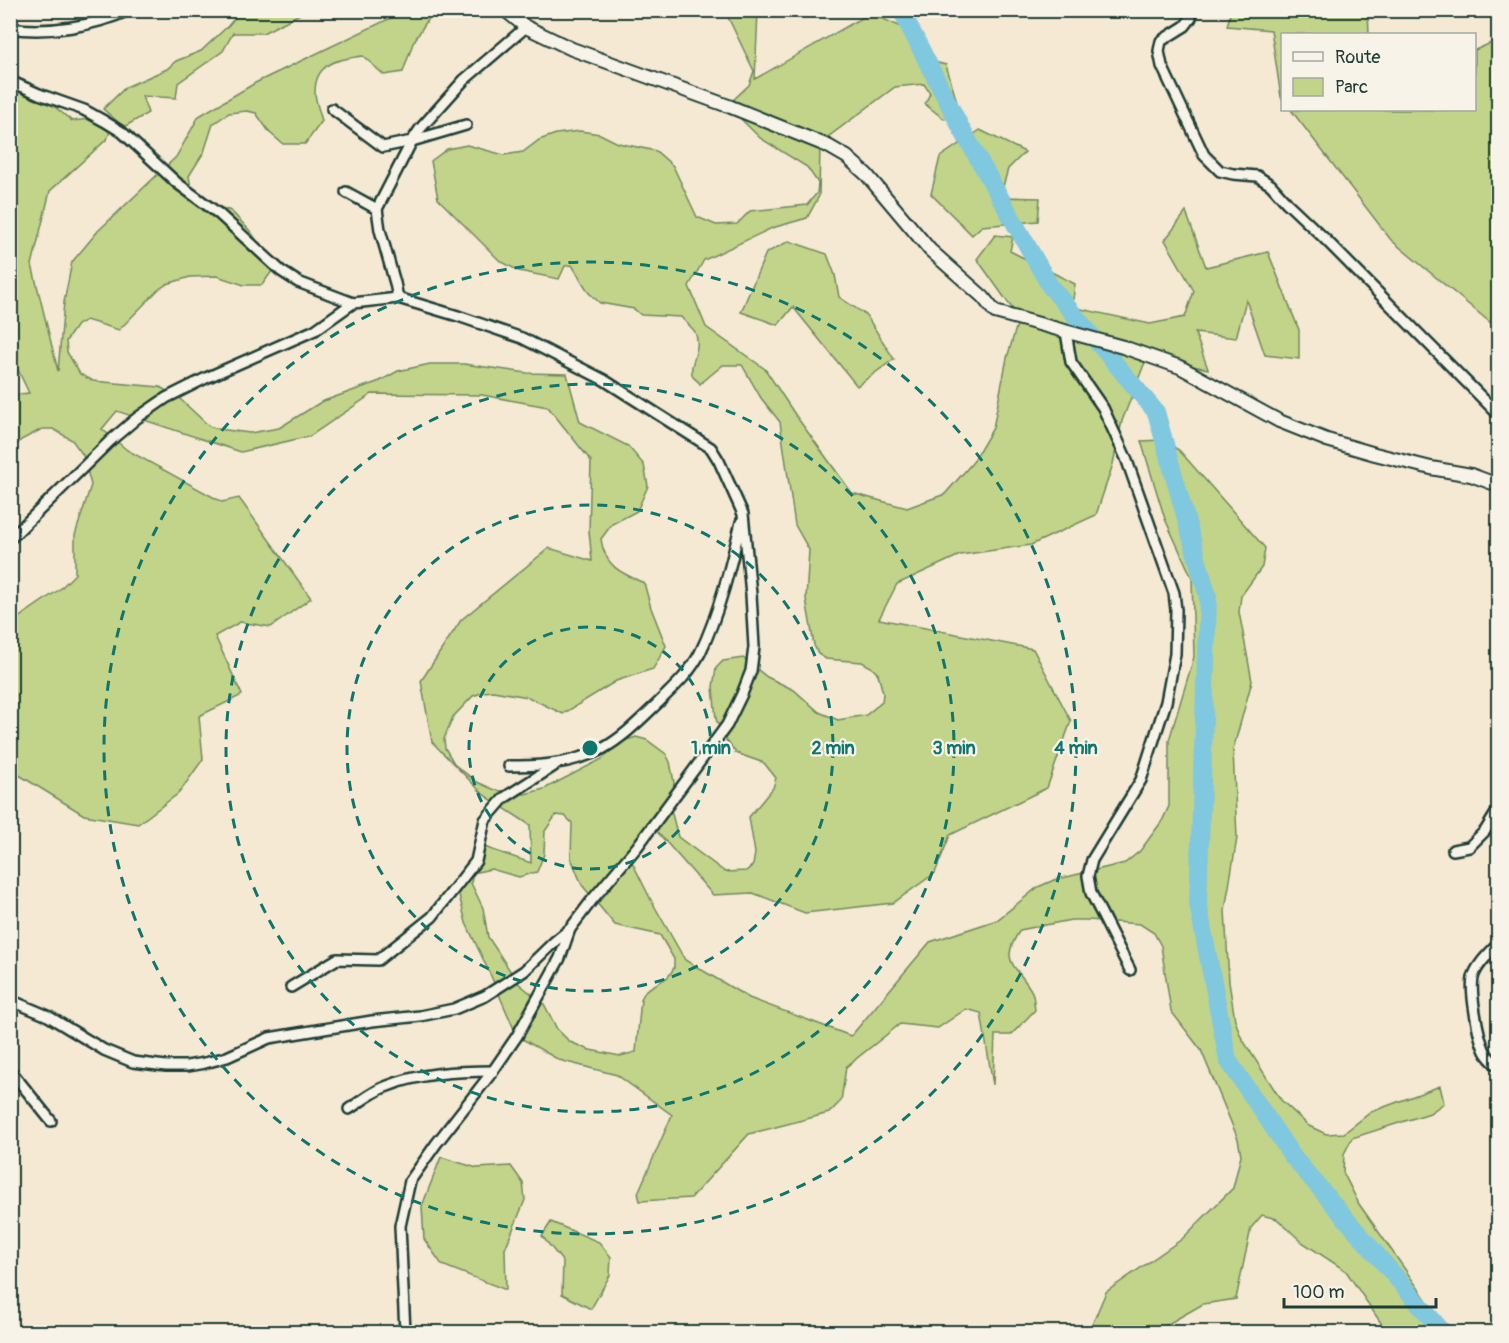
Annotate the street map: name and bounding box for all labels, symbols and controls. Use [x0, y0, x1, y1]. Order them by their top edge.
legend [1281, 33, 1476, 111]
text: Route [1335, 46, 1380, 69]
text: Parc [1335, 76, 1368, 99]
text: 1 min [691, 737, 731, 760]
text: 2 min [811, 737, 855, 760]
text: 3 min [932, 737, 976, 760]
text: 4 min [1054, 737, 1098, 760]
centre of rings [580, 738, 600, 758]
scale bar [1284, 1271, 1436, 1309]
text: 100 m [1293, 1281, 1345, 1304]

